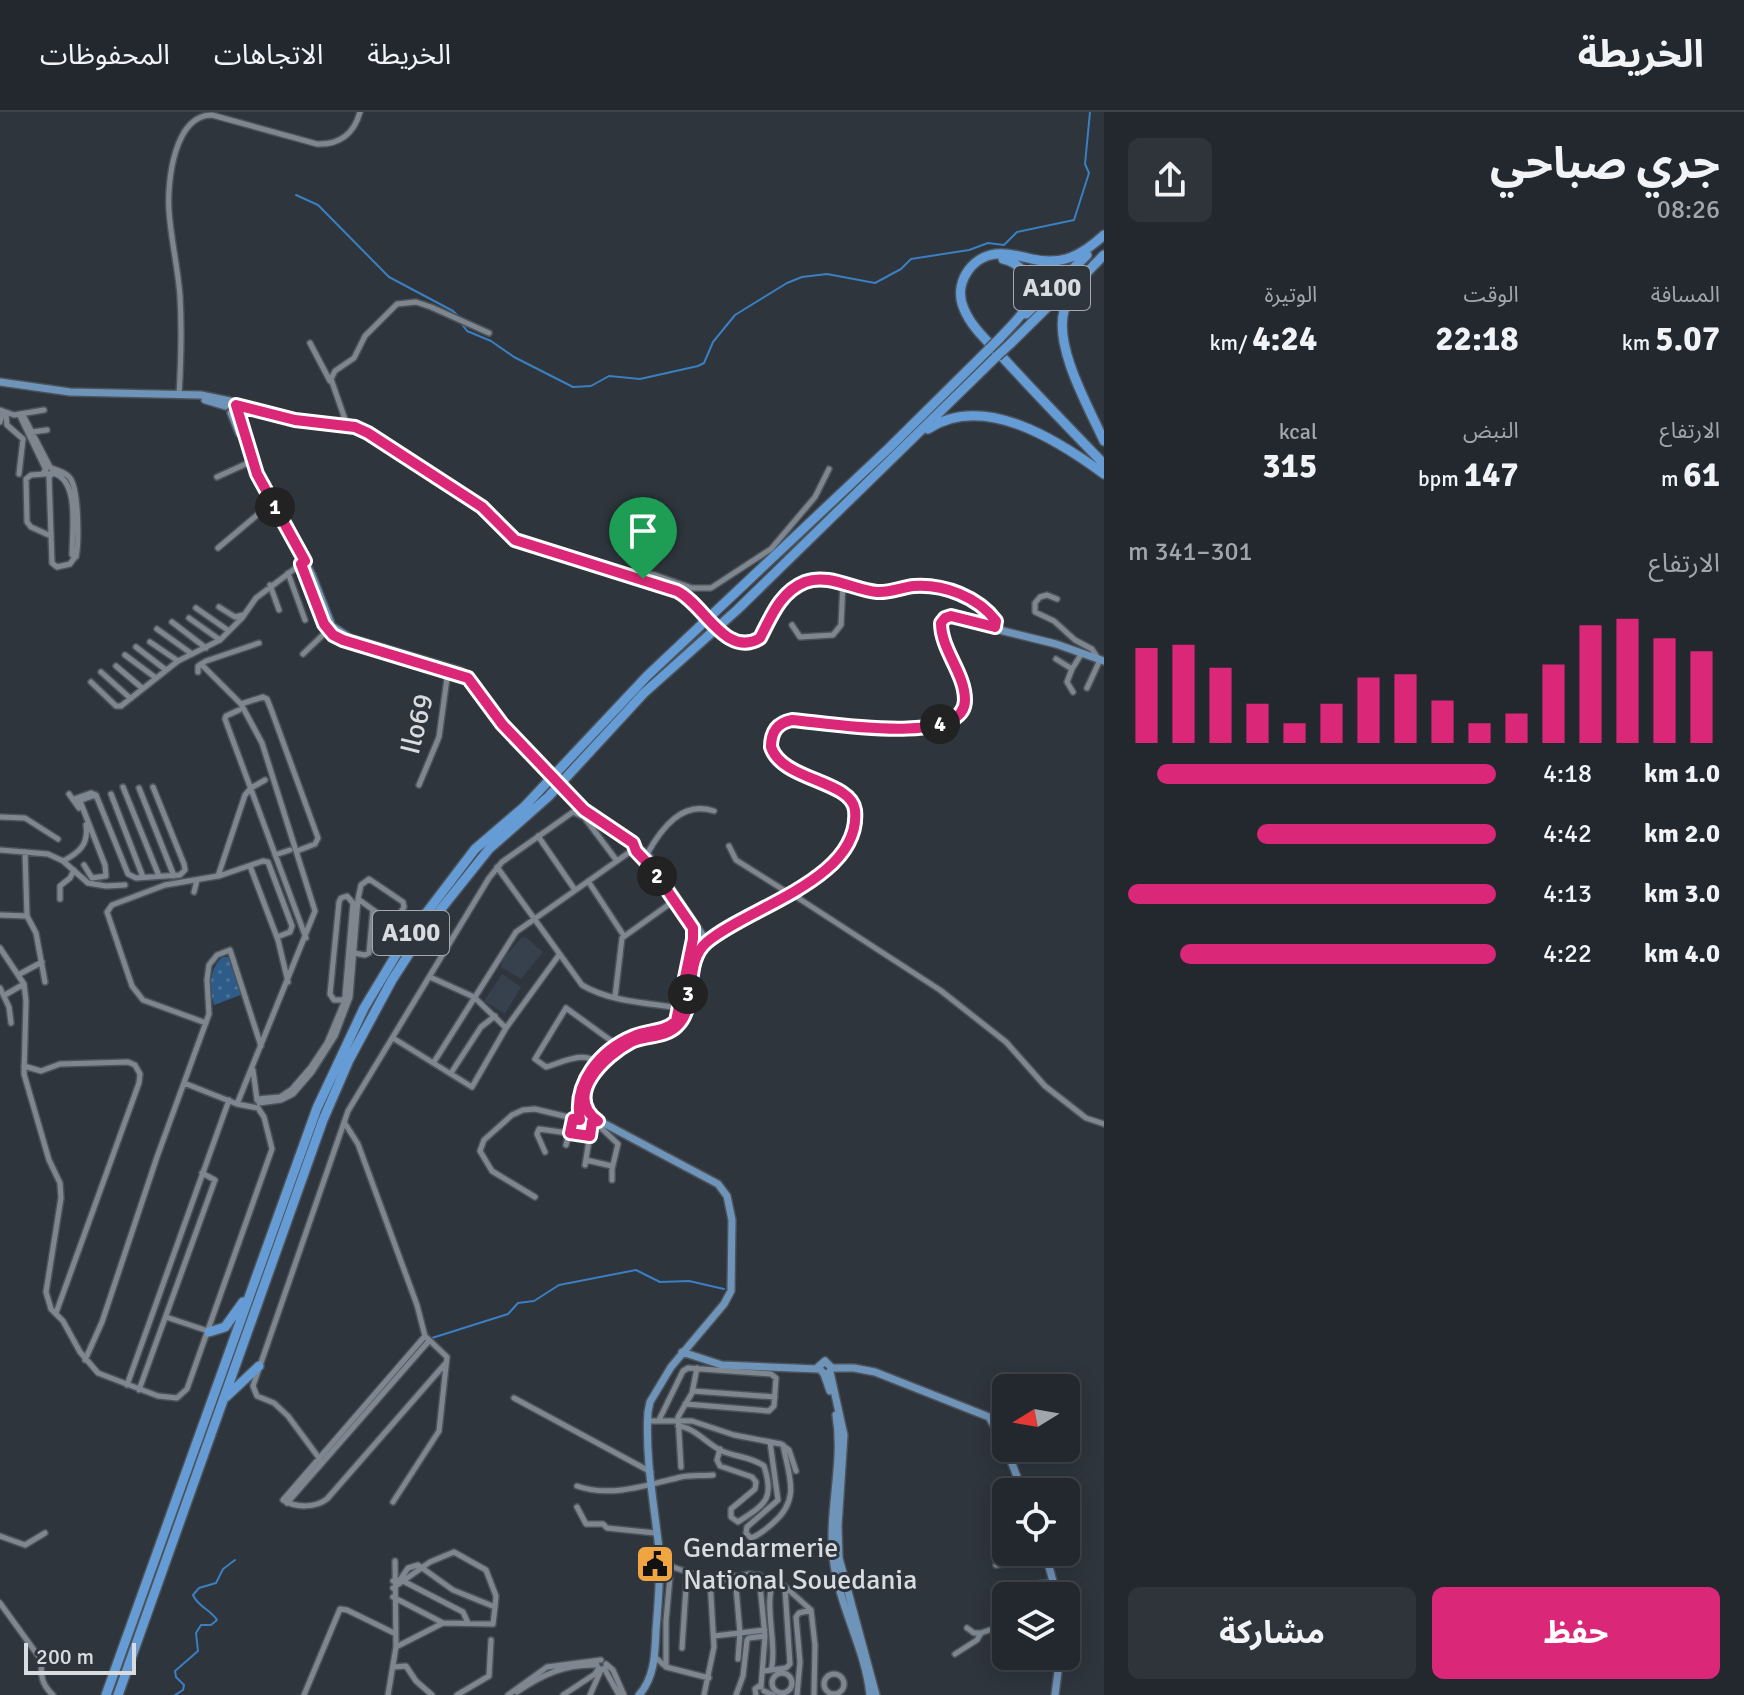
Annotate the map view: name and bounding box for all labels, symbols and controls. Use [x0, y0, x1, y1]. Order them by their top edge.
text: الخريطة [1578, 31, 1704, 78]
text: المحفوظات [40, 38, 170, 72]
text: الاتجاهات [214, 38, 323, 72]
text: الخريطة [367, 38, 451, 72]
text: جري صباحي [1490, 137, 1720, 191]
button: share [1128, 138, 1212, 222]
text: 08:26 [1657, 194, 1720, 226]
road number: A100 [1014, 266, 1090, 310]
text: الوتيرة [1264, 281, 1317, 308]
text: الوقت [1463, 281, 1519, 308]
text: المسافة [1651, 281, 1720, 308]
text: 4:24 [1252, 318, 1317, 360]
text: 22:18 [1435, 318, 1519, 360]
text: 5.07 [1655, 318, 1720, 360]
text: /km [1210, 329, 1252, 356]
text: km [1622, 329, 1655, 356]
text: النبض [1463, 417, 1519, 444]
text: الارتفاع [1660, 417, 1720, 444]
text: kcal [1279, 418, 1317, 445]
text: 315 [1262, 445, 1317, 487]
text: 147 [1464, 454, 1519, 496]
text: 61 [1683, 454, 1720, 496]
text: bpm [1418, 465, 1464, 492]
text: m [1661, 465, 1683, 492]
pin: 1 [255, 487, 295, 527]
text: 1 [269, 493, 281, 520]
pin [609, 497, 677, 579]
icon: arrive [621, 509, 665, 553]
text: 301–341 m [1128, 536, 1253, 568]
text: الارتفاع [1649, 548, 1720, 580]
street label: Ilo69 [393, 690, 441, 758]
pin: 4 [920, 704, 960, 744]
text: 4 [934, 710, 946, 737]
text: 4:18 [1543, 758, 1592, 790]
text: 1.0 km [1644, 758, 1720, 790]
text: 4:42 [1543, 818, 1592, 850]
text: 2.0 km [1644, 818, 1720, 850]
pin: 2 [637, 856, 677, 896]
text: 2 [651, 862, 663, 889]
text: 4:13 [1543, 878, 1592, 910]
text: 3.0 km [1644, 878, 1720, 910]
road number: A100 [373, 911, 449, 955]
text: 4:22 [1543, 938, 1592, 970]
text: 4.0 km [1644, 938, 1720, 970]
pin: 3 [668, 974, 708, 1014]
text: 3 [682, 980, 694, 1007]
north arrow [992, 1374, 1080, 1462]
map controls [992, 1374, 1080, 1670]
button: locate [992, 1478, 1080, 1566]
place label: Gendarmerie National Souedania [683, 1531, 917, 1597]
public building icon: Gendarmerie National Souedania [634, 1543, 676, 1585]
button: layers [992, 1582, 1080, 1670]
button: مشاركة [1128, 1587, 1416, 1679]
button: حفظ [1432, 1587, 1720, 1679]
scale bar [24, 1639, 136, 1675]
text: 200 m [36, 1643, 94, 1670]

